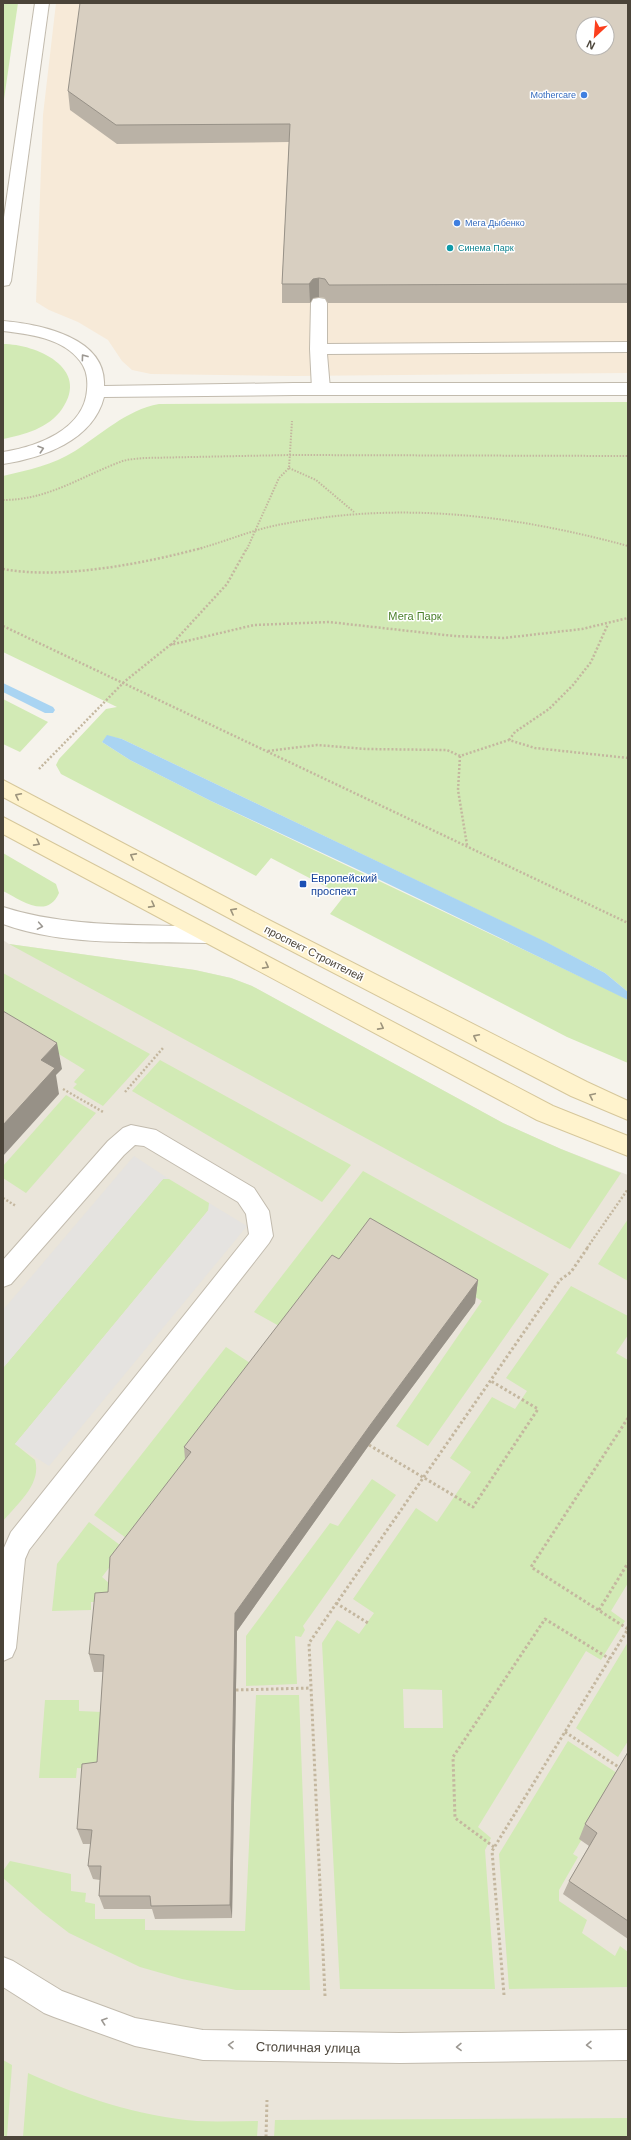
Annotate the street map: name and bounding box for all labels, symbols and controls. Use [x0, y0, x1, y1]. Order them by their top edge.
north arrow [575, 16, 615, 56]
text: N [584, 38, 597, 52]
place label: Mothercare [530, 90, 576, 100]
marker: Mothercare [579, 90, 589, 100]
marker: Мега Дыбенко [452, 218, 462, 228]
place label: Мега Дыбенко [465, 218, 525, 228]
marker: Синема Парк [445, 243, 455, 253]
place label: Синема Парк [458, 243, 514, 253]
one-way arrow [82, 354, 89, 361]
one-way arrow [37, 445, 44, 454]
park label: Мега Парк [388, 610, 442, 622]
one-way arrow [15, 793, 22, 801]
one-way arrow [33, 839, 41, 846]
one-way arrow [130, 854, 137, 861]
place label: Европейский проспект [311, 872, 377, 897]
marker: Европейский проспект [298, 879, 308, 889]
one-way arrow [148, 900, 155, 908]
one-way arrow [230, 908, 237, 915]
one-way arrow [37, 921, 43, 930]
street label: проспект Строителей [262, 923, 366, 983]
one-way arrow [262, 962, 270, 969]
one-way arrow [377, 1022, 385, 1030]
one-way arrow [473, 1034, 481, 1041]
one-way arrow [589, 1093, 597, 1101]
one-way arrow [101, 2017, 108, 2025]
street label: Столичная улица [256, 2039, 361, 2056]
one-way arrow [228, 2041, 234, 2050]
one-way arrow [586, 2041, 592, 2049]
one-way arrow [456, 2043, 462, 2051]

